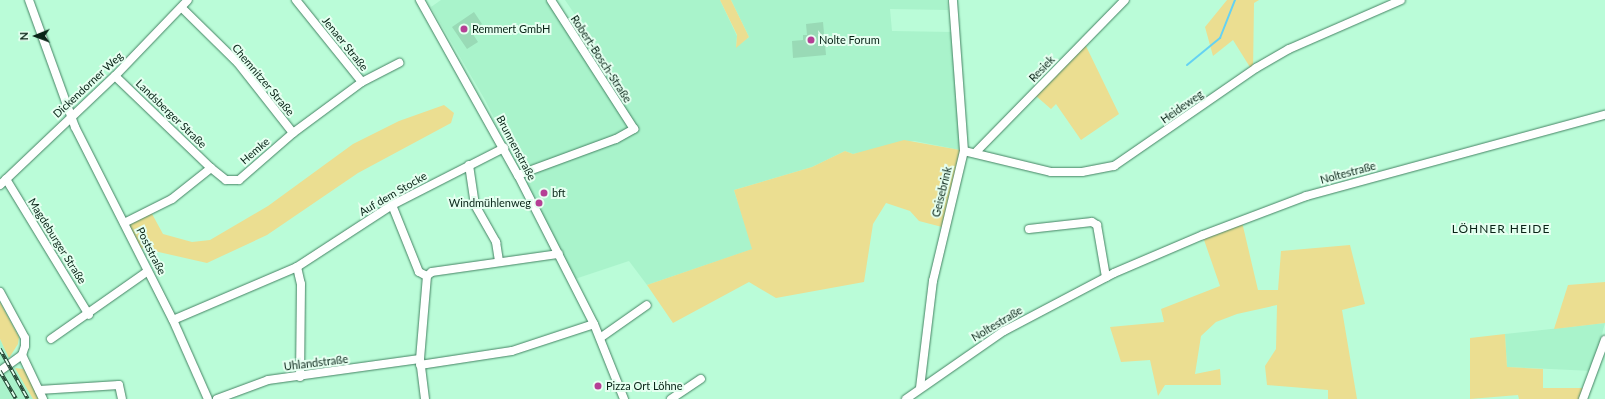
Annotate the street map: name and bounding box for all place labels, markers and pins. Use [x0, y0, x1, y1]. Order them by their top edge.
place label: Remmert GmbH [472, 22, 550, 36]
marker: Remmert GmbH [459, 24, 469, 34]
place label: Nolte Forum [819, 33, 880, 47]
marker: Nolte Forum [806, 35, 816, 45]
place label: bft [552, 186, 566, 200]
marker: bft [539, 188, 549, 198]
place label: Windmühlenweg [449, 196, 531, 210]
marker: Windmühlenweg [534, 198, 544, 208]
place label: Pizza Ort Löhne [606, 379, 682, 393]
marker: Pizza Ort Löhne [593, 381, 603, 391]

